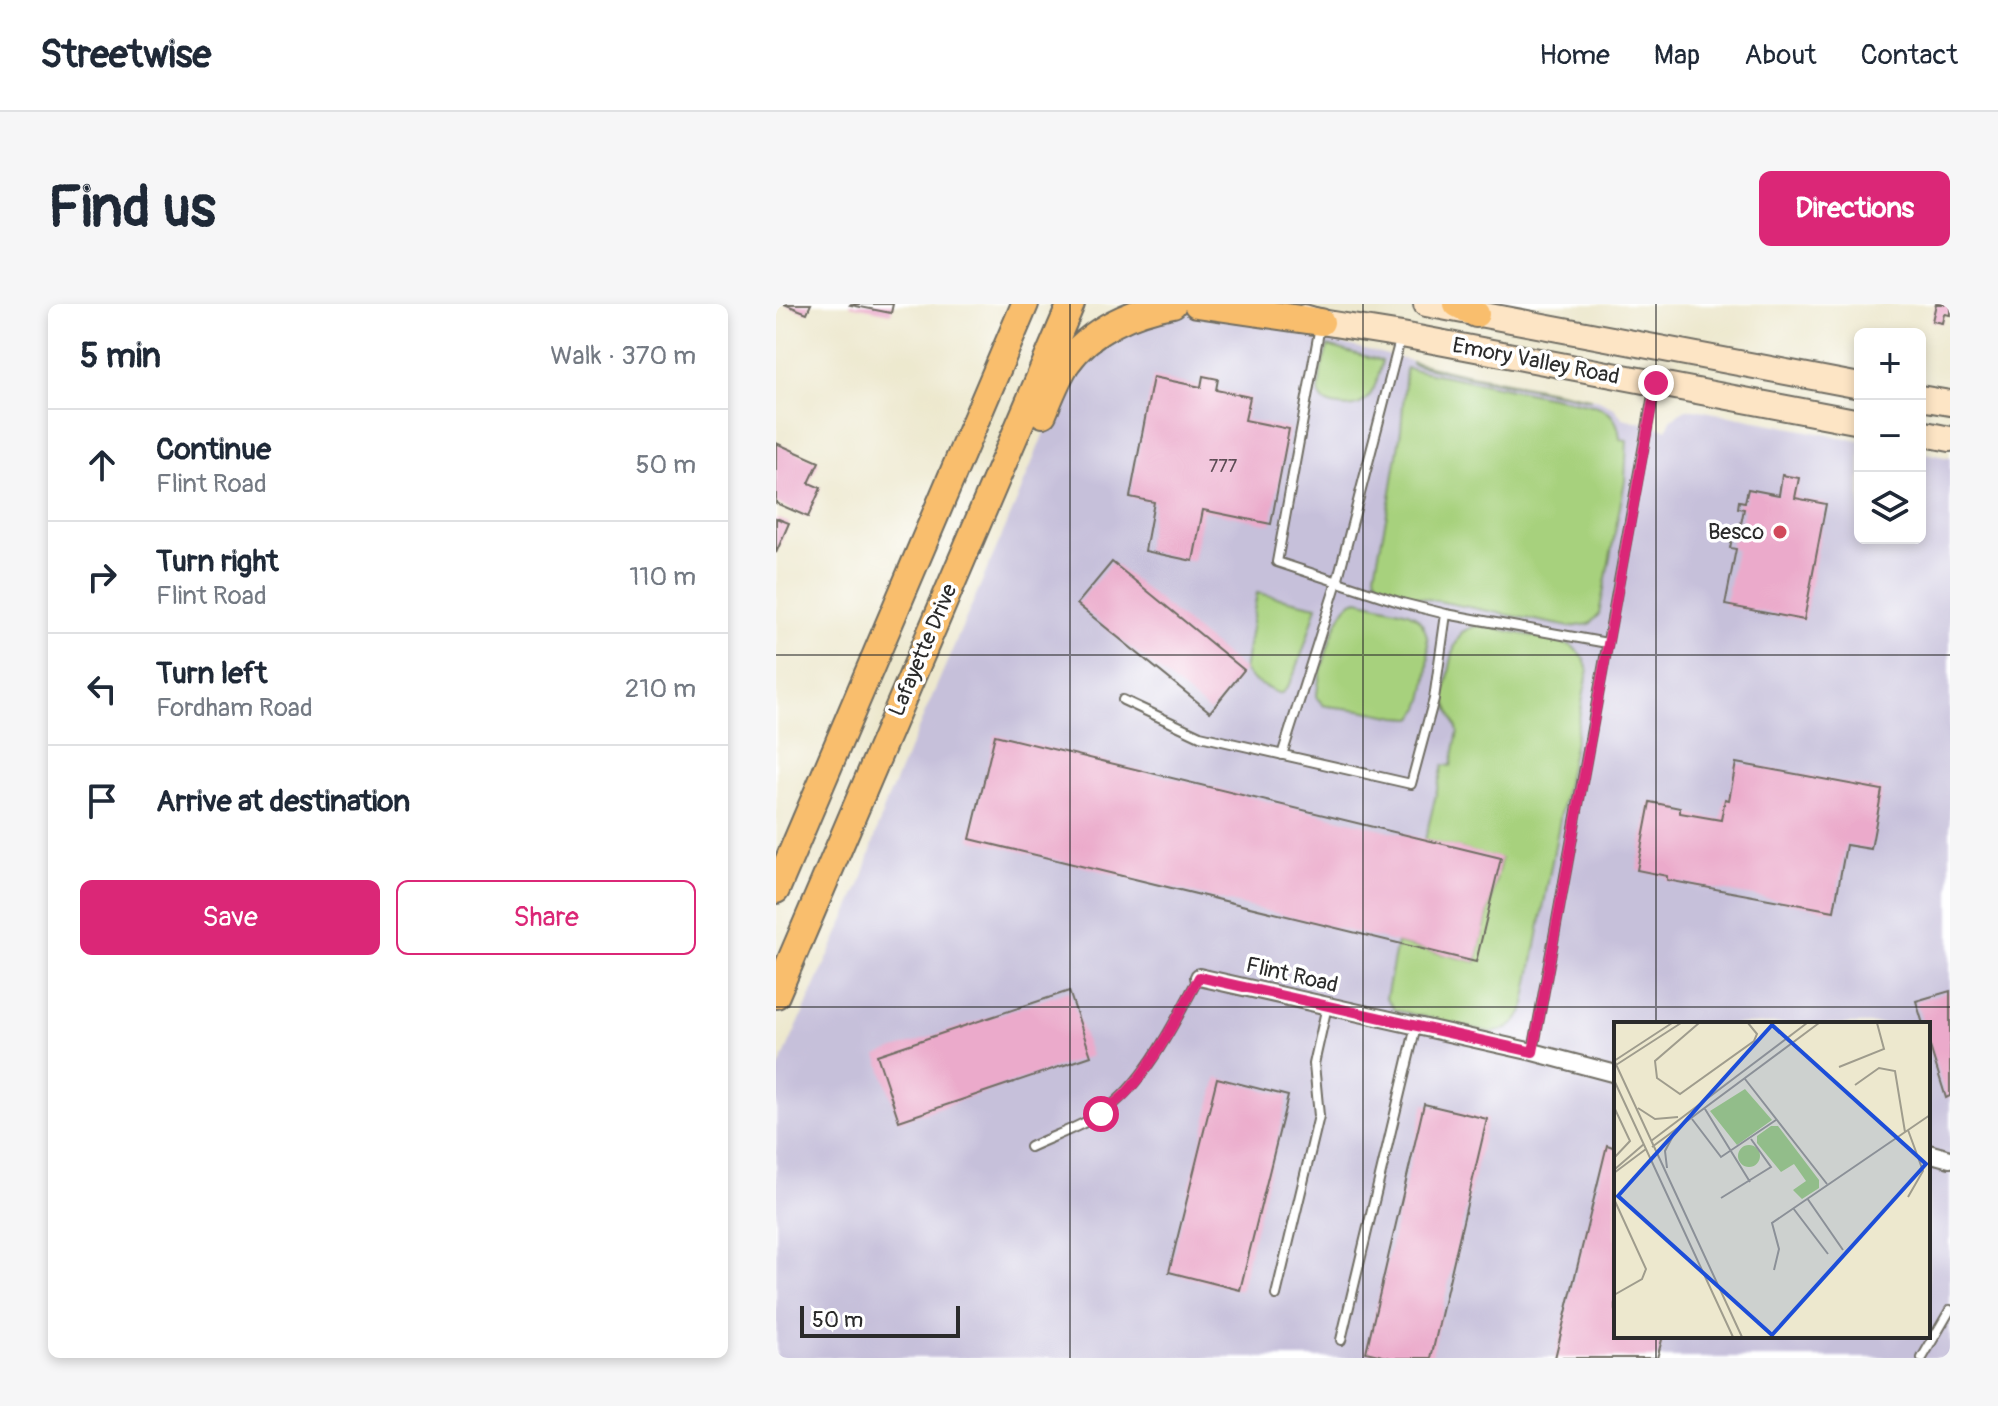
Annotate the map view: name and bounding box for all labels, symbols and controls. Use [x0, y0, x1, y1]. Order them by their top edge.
text: Streetwise [40, 31, 211, 79]
text: Home [1539, 38, 1610, 73]
text: Map [1654, 38, 1700, 73]
text: About [1744, 38, 1817, 73]
text: Contact [1861, 38, 1958, 73]
button: Directions [1759, 171, 1950, 246]
text: Find us [48, 174, 216, 243]
map controls [1854, 328, 1926, 544]
button: + [1854, 328, 1926, 400]
street label: Emory Valley Road [1450, 331, 1622, 391]
text: 5 min [80, 335, 161, 378]
text: Walk · 370 m [550, 340, 696, 372]
route end [1638, 365, 1674, 401]
button: − [1854, 400, 1926, 472]
text: Continue [156, 431, 271, 468]
icon: ahead [80, 443, 124, 487]
text: 50 m [635, 449, 696, 481]
house number: 777 [1209, 455, 1238, 478]
text: Flint Road [156, 468, 267, 500]
button: layers [1854, 472, 1926, 544]
place label: Besco [1708, 518, 1764, 546]
marker: Besco [1771, 523, 1789, 541]
text: Turn right [156, 543, 279, 580]
icon: right [80, 555, 124, 599]
text: 110 m [629, 561, 696, 593]
street label: Lafayette Drive [883, 579, 964, 721]
text: Flint Road [156, 580, 267, 612]
text: Turn left [156, 655, 267, 692]
icon: left [80, 667, 124, 711]
text: 210 m [625, 673, 696, 705]
text: Fordham Road [156, 692, 313, 724]
icon: arrive [80, 779, 124, 823]
text: Arrive at destination [156, 783, 410, 820]
button: Save [80, 880, 380, 955]
button: Share [396, 880, 696, 955]
street label: Flint Road [1243, 951, 1341, 999]
inset map [1614, 1022, 1930, 1338]
route start [1083, 1096, 1119, 1132]
scale bar [800, 1302, 960, 1338]
text: 50 m [812, 1306, 863, 1334]

